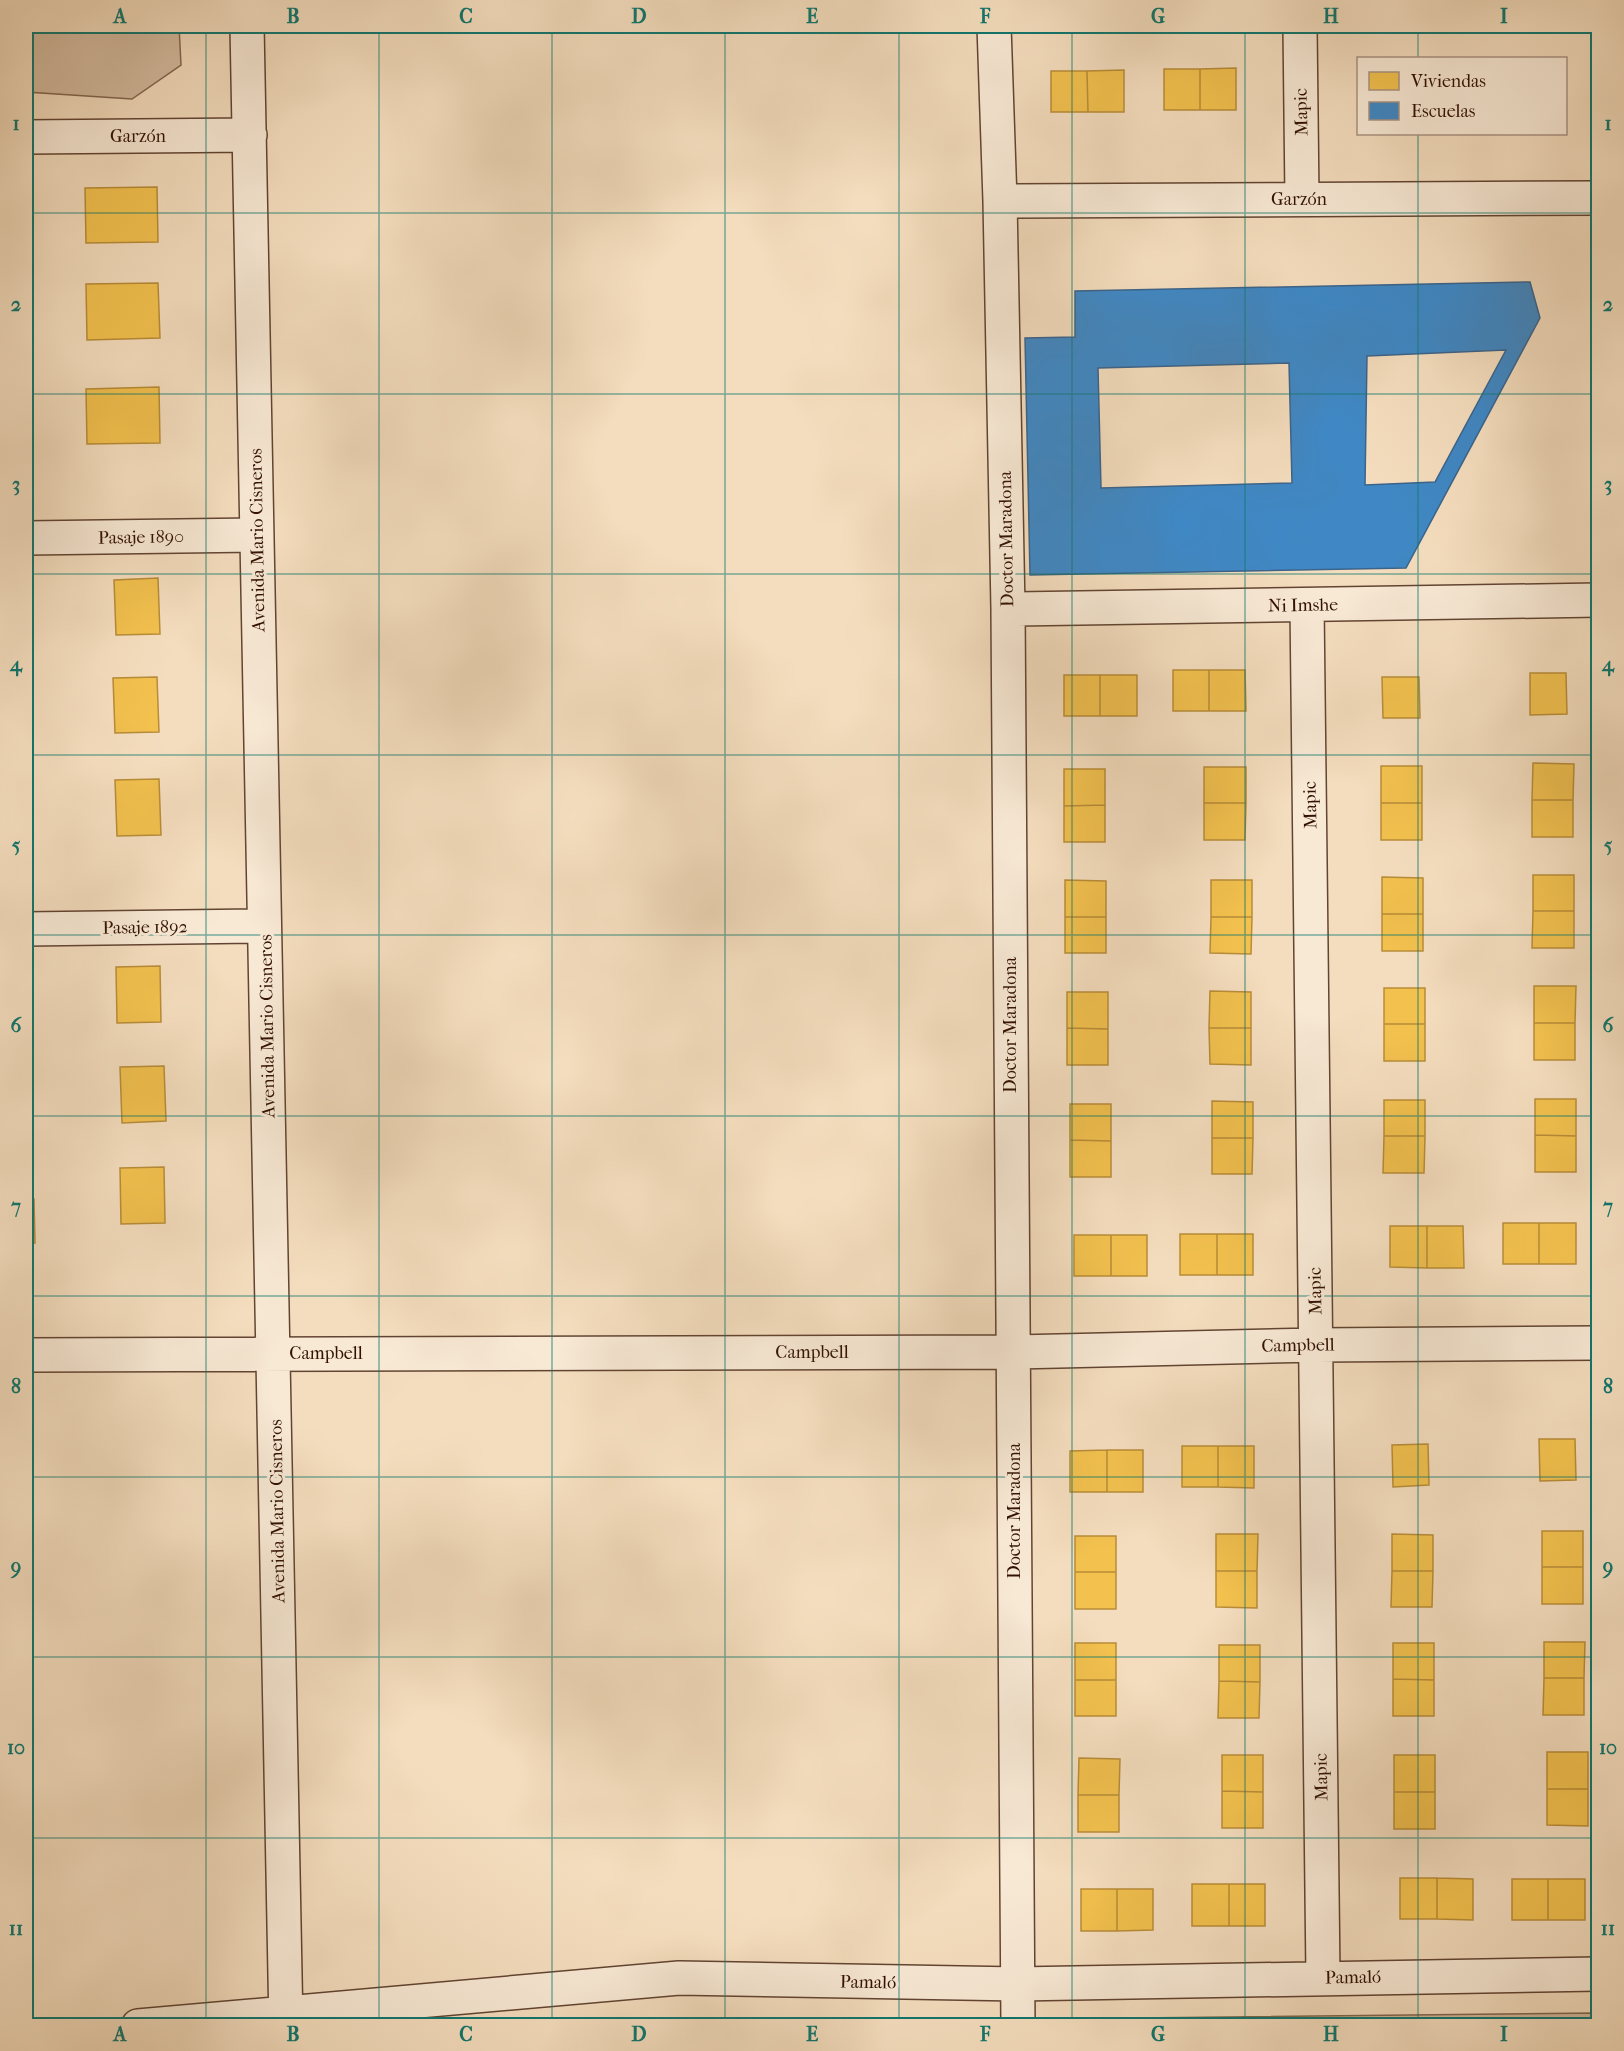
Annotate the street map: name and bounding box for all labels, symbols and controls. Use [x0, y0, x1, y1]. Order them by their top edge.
text: A [112, 5, 128, 28]
text: B [286, 5, 300, 28]
text: C [459, 5, 473, 28]
text: D [631, 5, 647, 28]
text: E [806, 5, 818, 28]
text: F [979, 5, 991, 28]
text: G [1151, 5, 1165, 28]
text: H [1323, 5, 1339, 28]
text: I [1500, 5, 1508, 28]
legend [1357, 57, 1567, 135]
text: Viviendas [1410, 71, 1486, 92]
street label: Mapic [1291, 88, 1312, 136]
text: Escuelas [1411, 101, 1476, 122]
text: 1 [12, 112, 20, 135]
text: 1 [1604, 112, 1612, 135]
street label: Garzón [110, 126, 167, 147]
street label: Garzón [1271, 189, 1328, 210]
text: 2 [11, 293, 21, 316]
text: 2 [1603, 293, 1613, 316]
street label: Avenida Mario Cisneros [245, 448, 270, 633]
street label: Doctor Maradona [995, 470, 1018, 607]
text: 3 [12, 473, 20, 496]
text: 3 [1604, 473, 1612, 496]
street label: Pasaje 1890 [98, 526, 184, 549]
street label: Ni Imshe [1268, 594, 1338, 617]
text: 4 [9, 653, 23, 677]
text: 4 [1601, 653, 1615, 677]
street label: Mapic [1300, 781, 1321, 829]
text: 5 [12, 834, 21, 857]
text: 5 [1604, 834, 1613, 857]
street label: Pasaje 1892 [102, 916, 188, 939]
street label: Avenida Mario Cisneros [255, 934, 280, 1119]
street label: Doctor Maradona [1000, 956, 1021, 1093]
text: 6 [11, 1014, 23, 1037]
text: 6 [1603, 1014, 1615, 1037]
text: 7 [10, 1195, 21, 1218]
text: 7 [1602, 1195, 1613, 1218]
street label: Mapic [1305, 1267, 1326, 1315]
street label: Campbell [1261, 1334, 1335, 1357]
street label: Campbell [775, 1342, 849, 1363]
street label: Campbell [289, 1343, 363, 1364]
text: 8 [11, 1375, 21, 1398]
text: 8 [1603, 1375, 1613, 1398]
street label: Avenida Mario Cisneros [265, 1419, 290, 1604]
street label: Doctor Maradona [1004, 1442, 1025, 1579]
text: 9 [10, 1556, 21, 1579]
text: 9 [1602, 1556, 1613, 1579]
text: 10 [7, 1736, 25, 1759]
text: 10 [1599, 1736, 1617, 1759]
street label: Mapic [1311, 1753, 1332, 1801]
text: 11 [9, 1917, 23, 1940]
text: 11 [1601, 1917, 1615, 1940]
street label: Pamaló [1325, 1967, 1381, 1988]
street label: Pamaló [840, 1972, 896, 1993]
text: A [112, 2023, 128, 2046]
text: B [286, 2023, 300, 2046]
text: C [459, 2023, 473, 2046]
text: D [631, 2023, 647, 2046]
text: E [806, 2023, 818, 2046]
text: F [979, 2023, 991, 2046]
text: G [1151, 2023, 1165, 2046]
text: H [1323, 2023, 1339, 2046]
text: I [1500, 2023, 1508, 2046]

